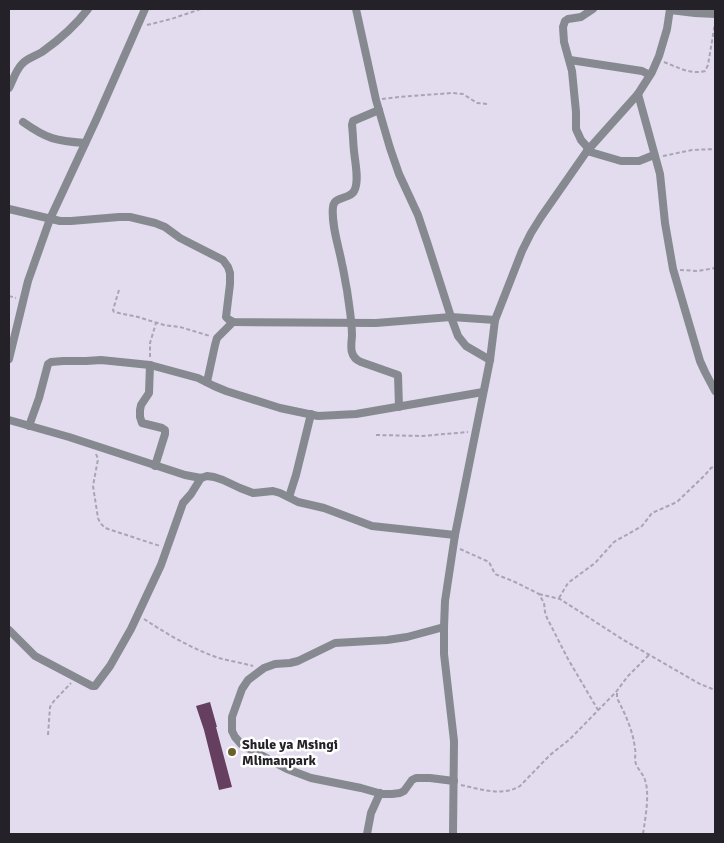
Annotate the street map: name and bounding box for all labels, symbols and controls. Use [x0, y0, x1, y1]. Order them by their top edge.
place label: Shule ya Msingi Mlimanpark [242, 736, 338, 769]
marker: Shule ya Msingi Mlimanpark [226, 746, 238, 758]

